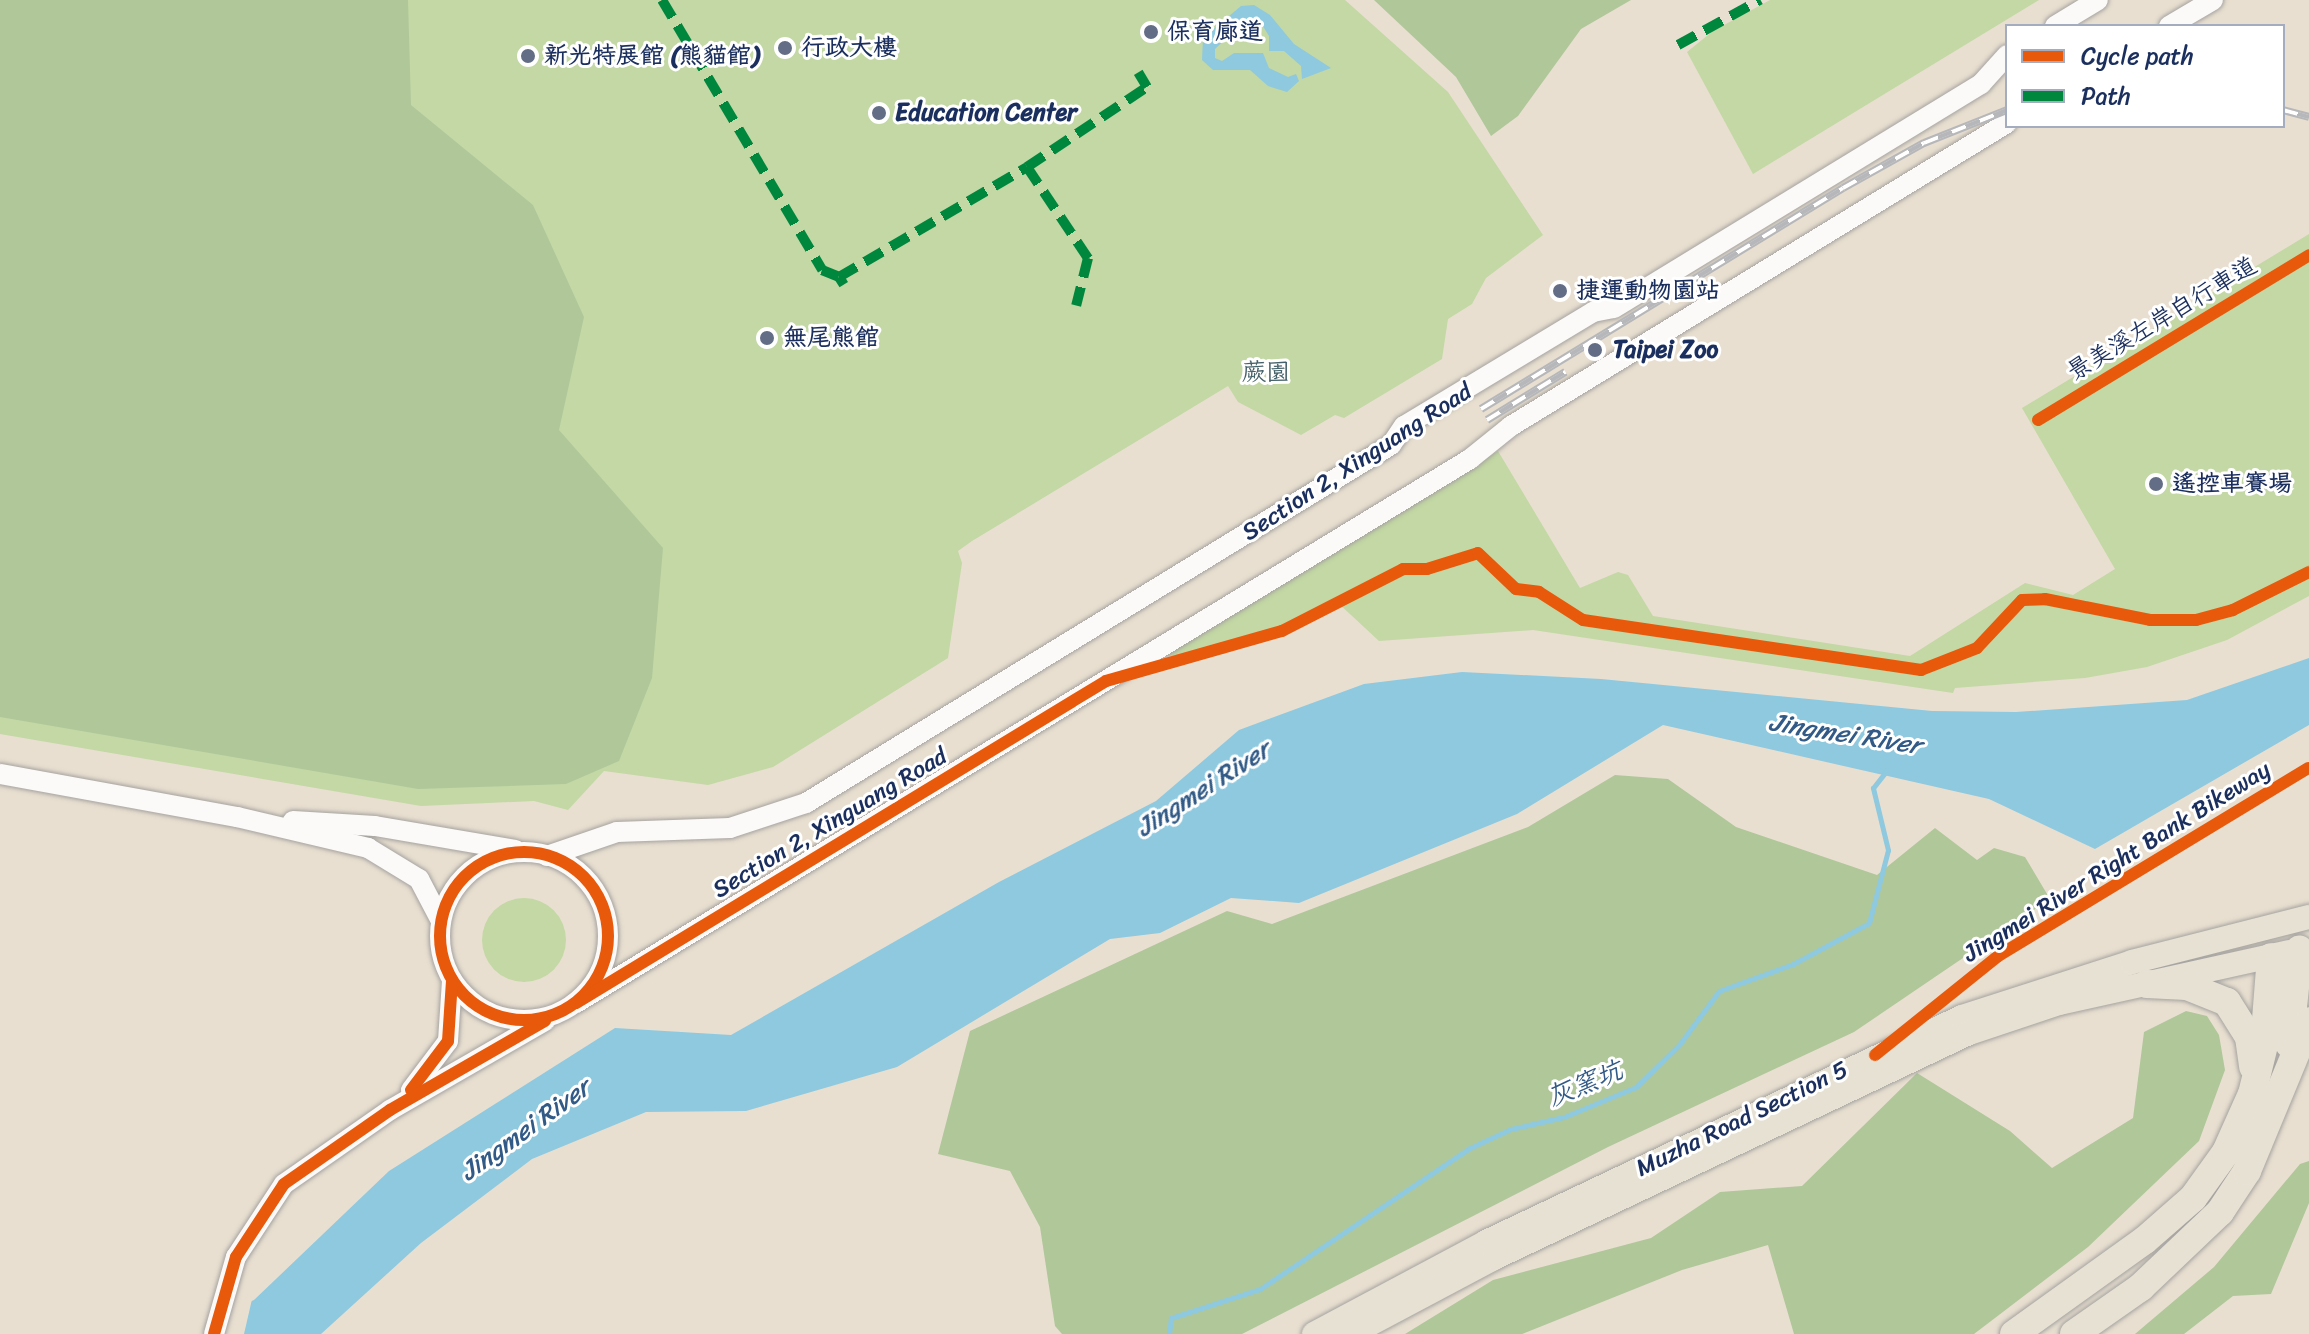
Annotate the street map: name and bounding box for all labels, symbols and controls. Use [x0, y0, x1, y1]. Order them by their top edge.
place label: 保育廊道 [1167, 18, 1263, 46]
marker: 保育廊道 [1142, 23, 1160, 41]
legend [2005, 24, 2285, 128]
place label: 行政大樓 [801, 34, 897, 62]
text: Cycle path [2081, 35, 2194, 77]
marker: 行政大樓 [776, 39, 794, 57]
place label: 新光特展館 (熊貓館) [544, 42, 759, 70]
marker: 新光特展館 (熊貓館) [519, 47, 537, 65]
text: Path [2081, 75, 2131, 117]
place label: Education Center [895, 99, 1078, 127]
marker: Education Center [870, 104, 888, 122]
street label: 景美溪左岸自行車道 [2062, 251, 2262, 387]
place label: 捷運動物園站 [1576, 277, 1720, 305]
marker: 捷運動物園站 [1551, 282, 1569, 300]
place label: 無尾熊館 [783, 324, 879, 352]
marker: 無尾熊館 [758, 329, 776, 347]
place label: Taipei Zoo [1613, 336, 1717, 364]
marker: Taipei Zoo [1584, 339, 1606, 361]
park label: 蕨園 [1242, 359, 1290, 387]
street label: Section 2, Xinguang Road [1237, 377, 1477, 547]
place label: 遙控車賽場 [2172, 470, 2292, 498]
marker: 遙控車賽場 [2147, 475, 2165, 493]
water label: Jingmei River [1767, 707, 1923, 761]
water label: Jingmei River [1130, 734, 1276, 844]
street label: Section 2, Xinguang Road [708, 742, 952, 904]
street label: Jingmei River Right Bank Bikeway [1958, 755, 2276, 969]
water label: 灰窯坑 [1543, 1055, 1627, 1113]
street label: Muzha Road Section 5 [1630, 1055, 1854, 1183]
water label: Jingmei River [454, 1072, 596, 1188]

